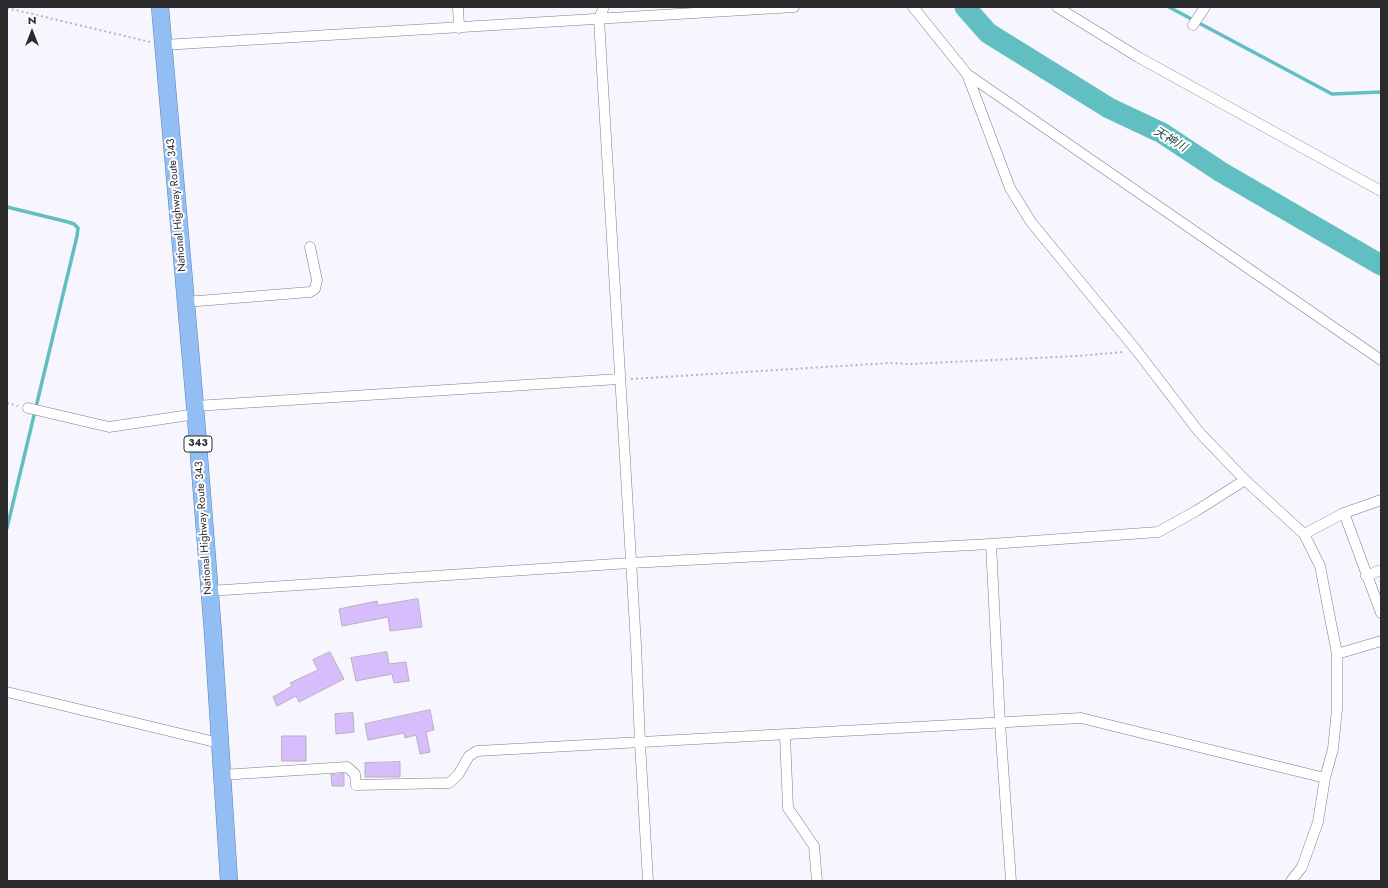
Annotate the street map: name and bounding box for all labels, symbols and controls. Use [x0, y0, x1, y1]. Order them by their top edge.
north arrow [12, 12, 52, 52]
text: N [28, 12, 36, 28]
water label: 天神川 [1151, 125, 1189, 155]
street label: National Highway Route 343 [165, 138, 189, 272]
road number: 343 [184, 436, 212, 452]
street label: National Highway Route 343 [193, 461, 215, 595]

